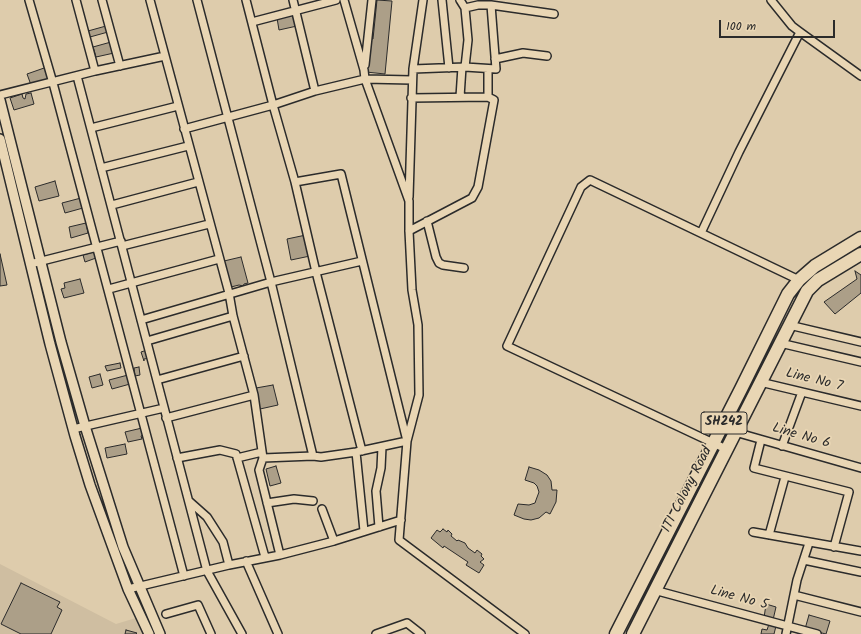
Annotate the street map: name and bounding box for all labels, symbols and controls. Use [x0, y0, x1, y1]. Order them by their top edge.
scale bar [721, 12, 837, 38]
text: 100 m [726, 17, 756, 36]
street label: Line No 7 [784, 366, 844, 396]
road number: SH242 [701, 412, 747, 434]
street label: Line No 6 [770, 421, 832, 453]
street label: ITI Colony Road [659, 444, 717, 536]
street label: Line No 5 [708, 583, 770, 615]

